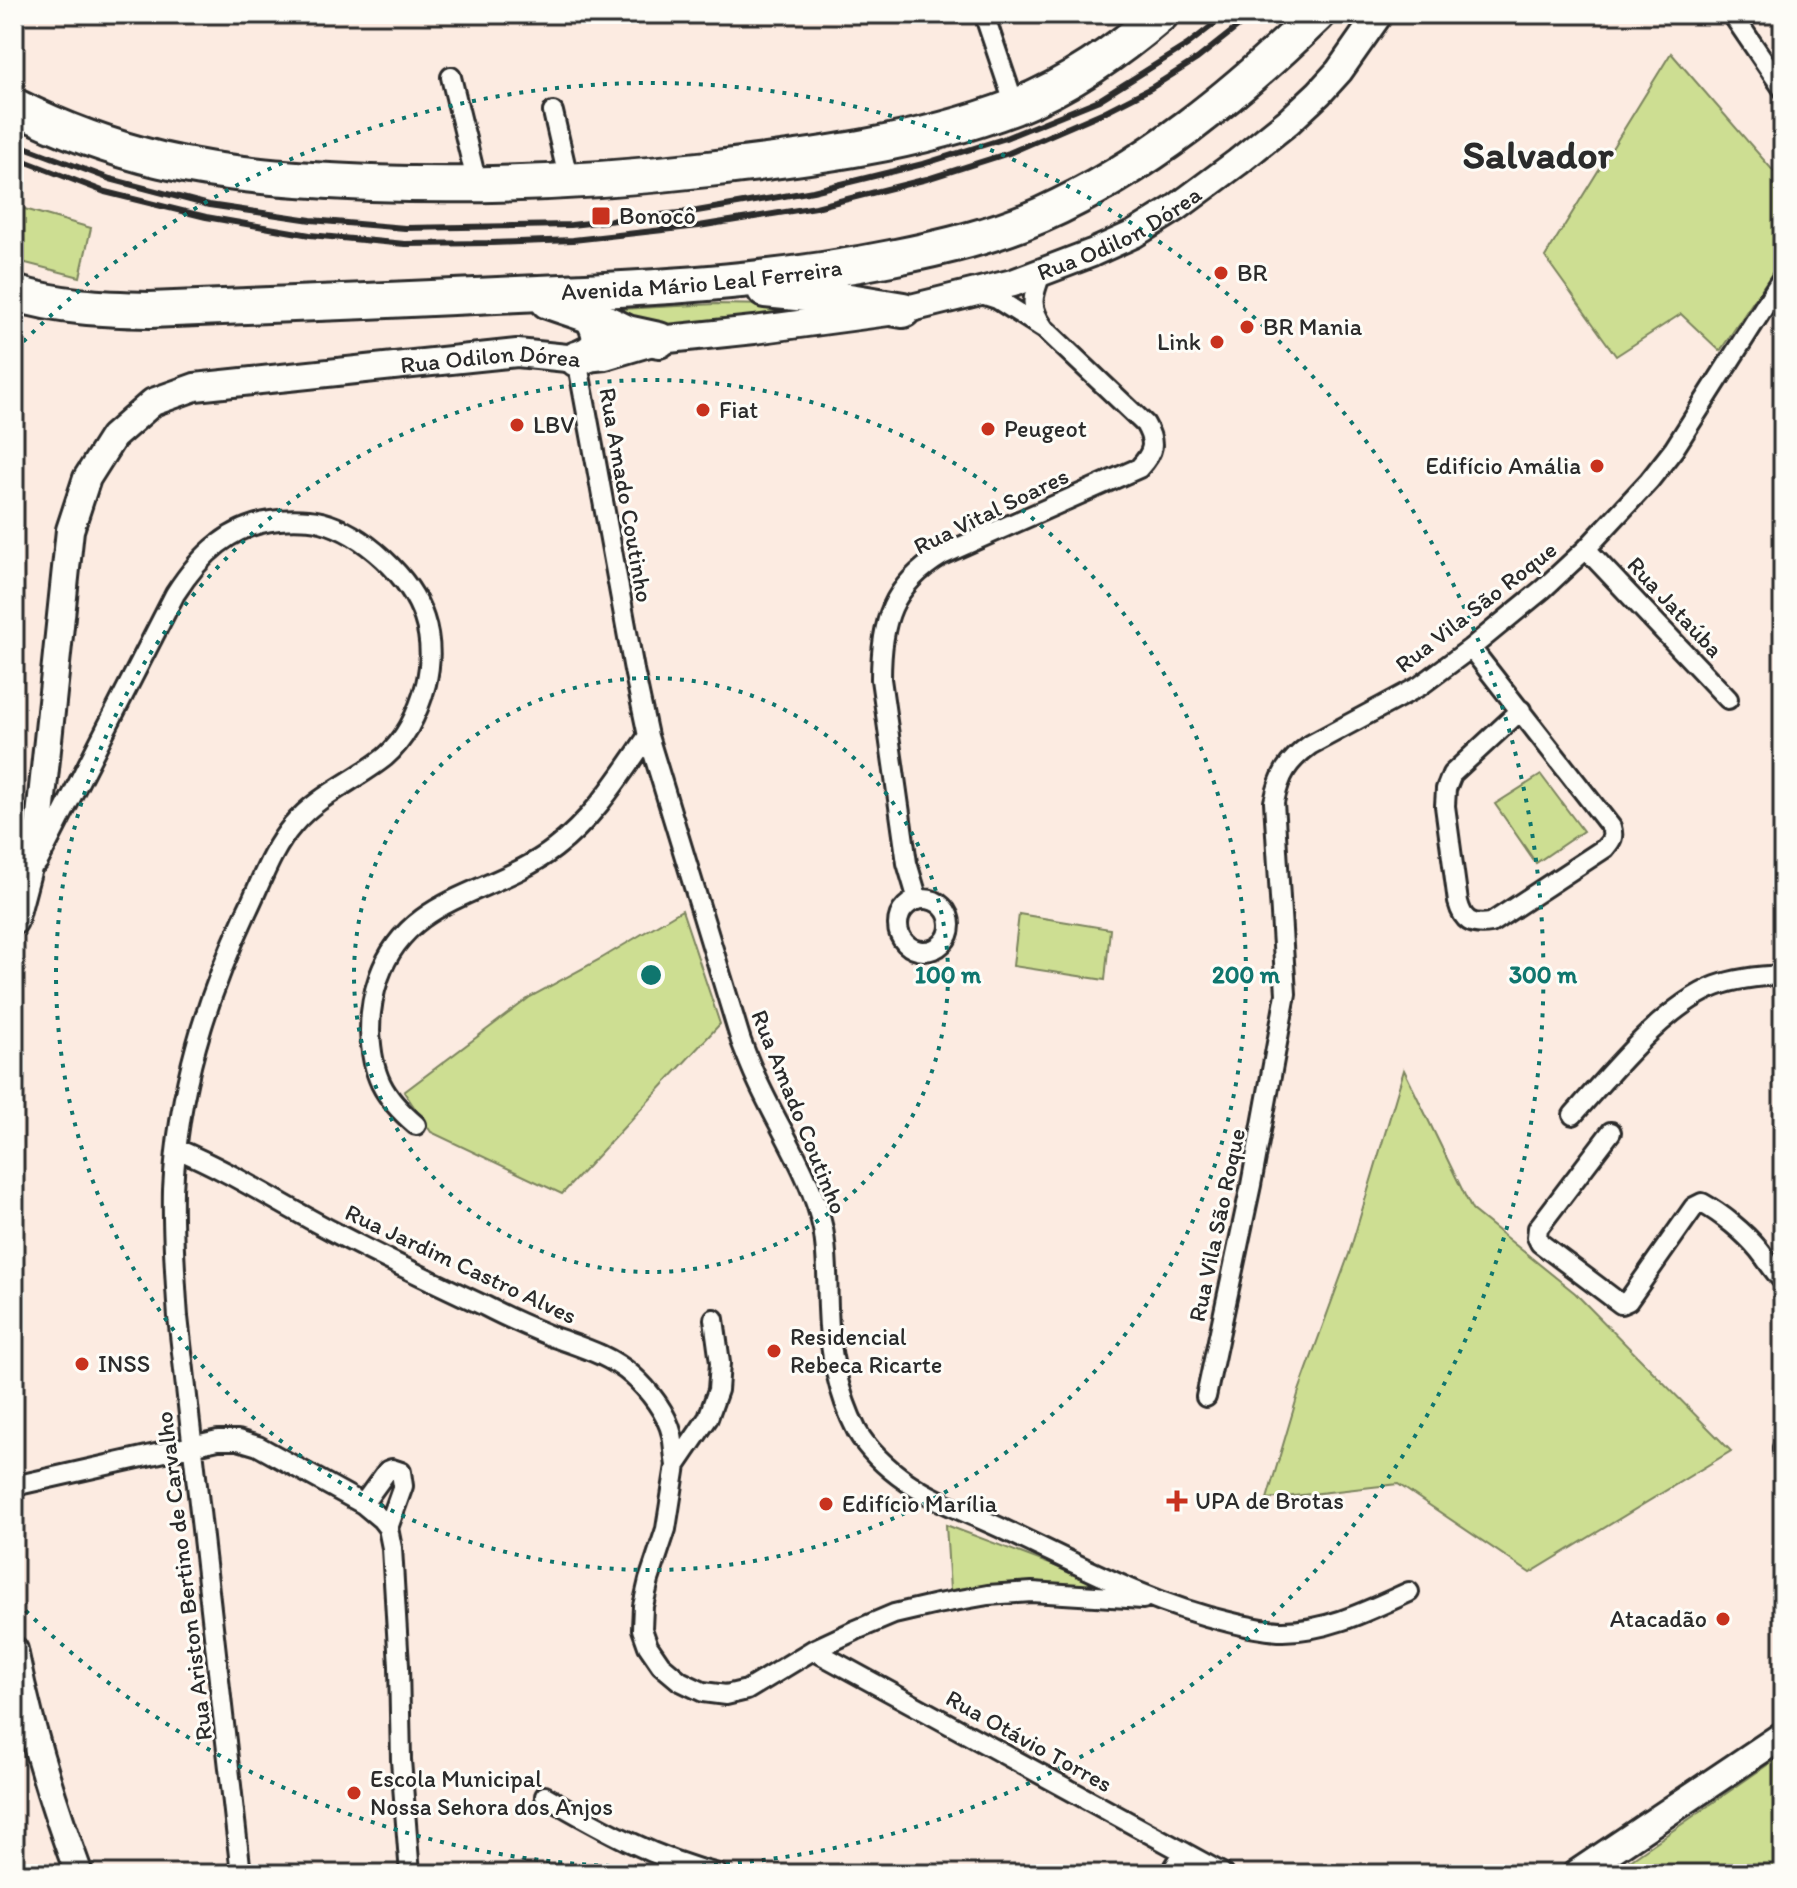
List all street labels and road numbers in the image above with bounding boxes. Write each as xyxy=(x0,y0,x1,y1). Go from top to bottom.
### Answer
street label: Rua Odilon Dórea xyxy=(1033,179,1207,287)
street label: Avenida Mário Leal Ferreira xyxy=(560,252,844,306)
street label: Rua Odilon Dórea xyxy=(399,338,583,379)
street label: Rua Amado Coutinho xyxy=(593,385,660,605)
street label: Rua Vital Soares xyxy=(909,461,1073,561)
street label: Rua Vila São Roque xyxy=(1389,534,1562,679)
street label: Rua Jataúba xyxy=(1621,550,1730,663)
street label: Rua Amado Coutinho xyxy=(745,1005,854,1218)
street label: Rua Vila São Roque xyxy=(1182,1125,1251,1324)
street label: Rua Jardim Castro Alves xyxy=(341,1197,582,1330)
street label: Rua Ariston Bertino de Carvalho xyxy=(149,1410,218,1742)
street label: Rua Otávio Torres xyxy=(941,1683,1118,1798)

